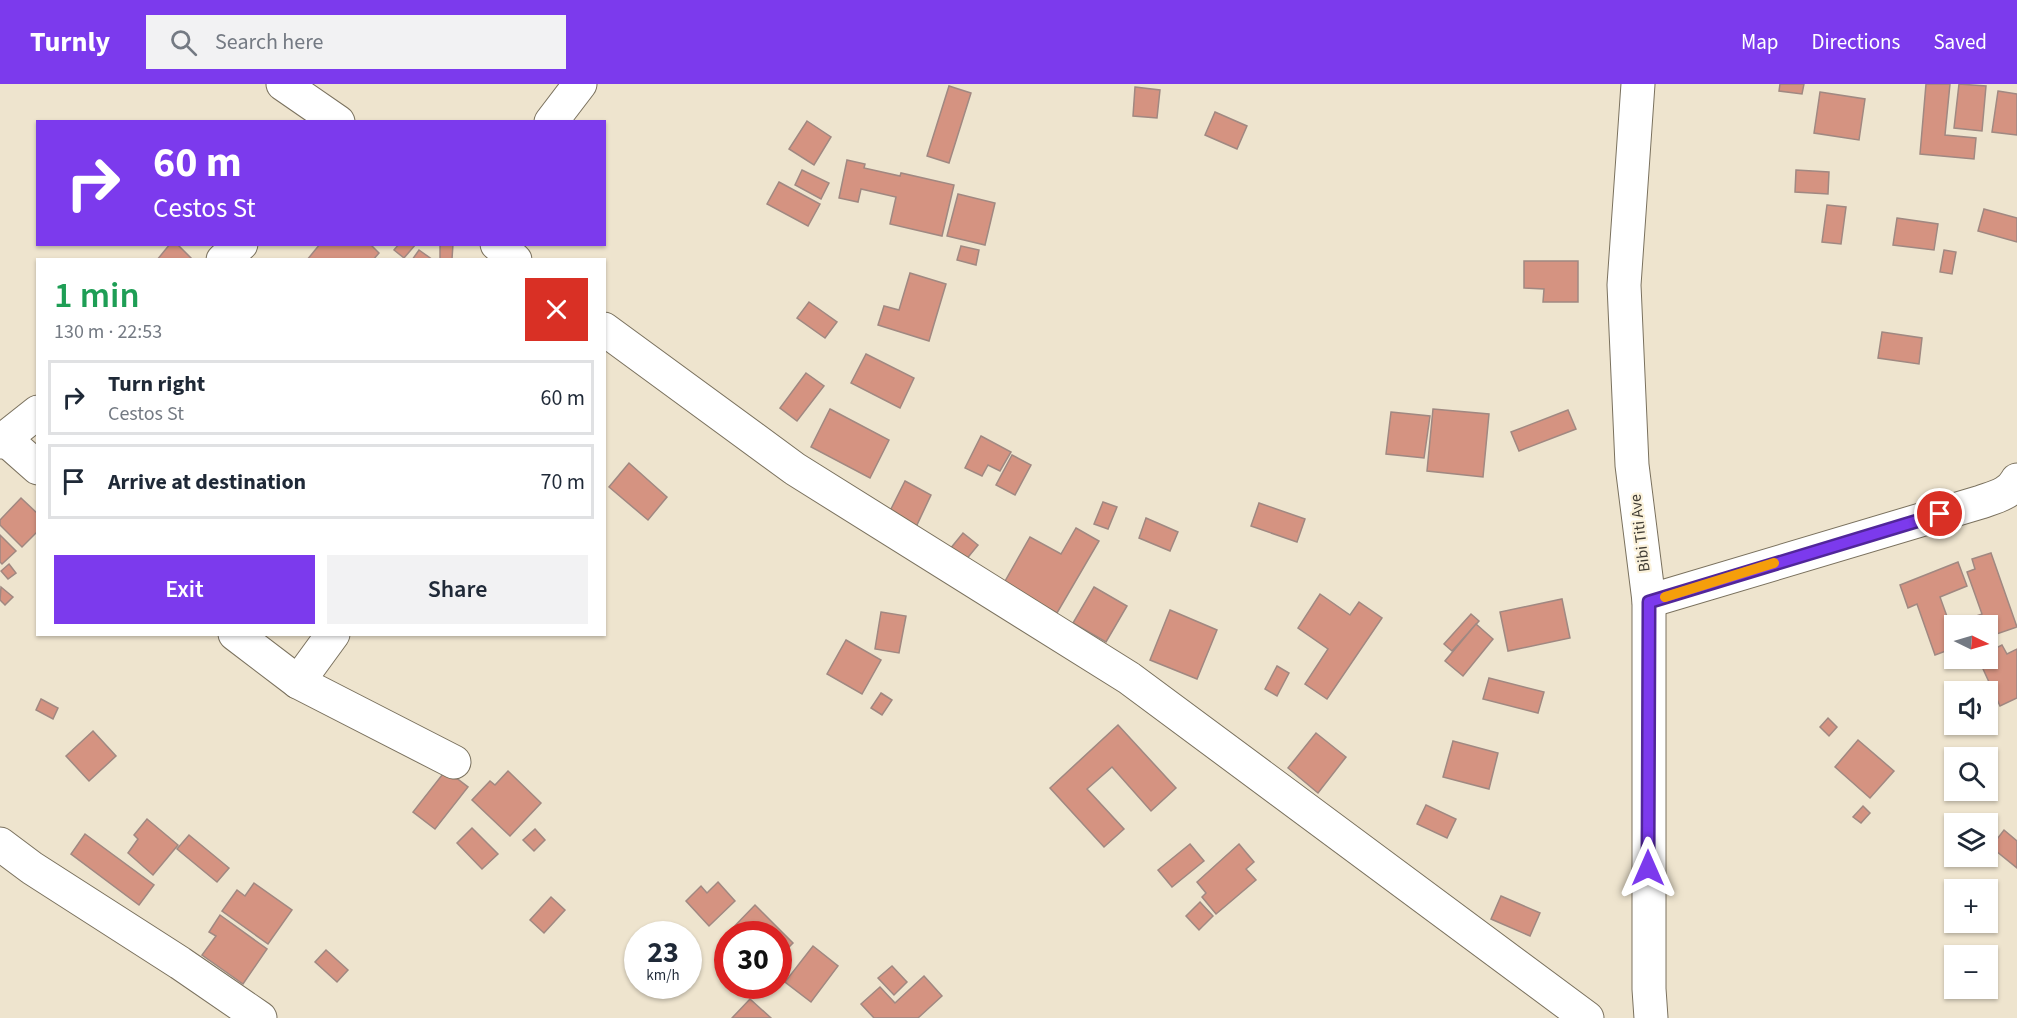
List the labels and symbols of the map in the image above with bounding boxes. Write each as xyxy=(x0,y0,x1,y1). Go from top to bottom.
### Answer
pin xyxy=(1914,488,1965,539)
street label: Bibi Titi Ave xyxy=(1624,493,1656,573)
north arrow xyxy=(1944,615,1998,669)
position arrow xyxy=(1616,836,1680,900)
speed limit sign: 30 xyxy=(714,921,792,999)

